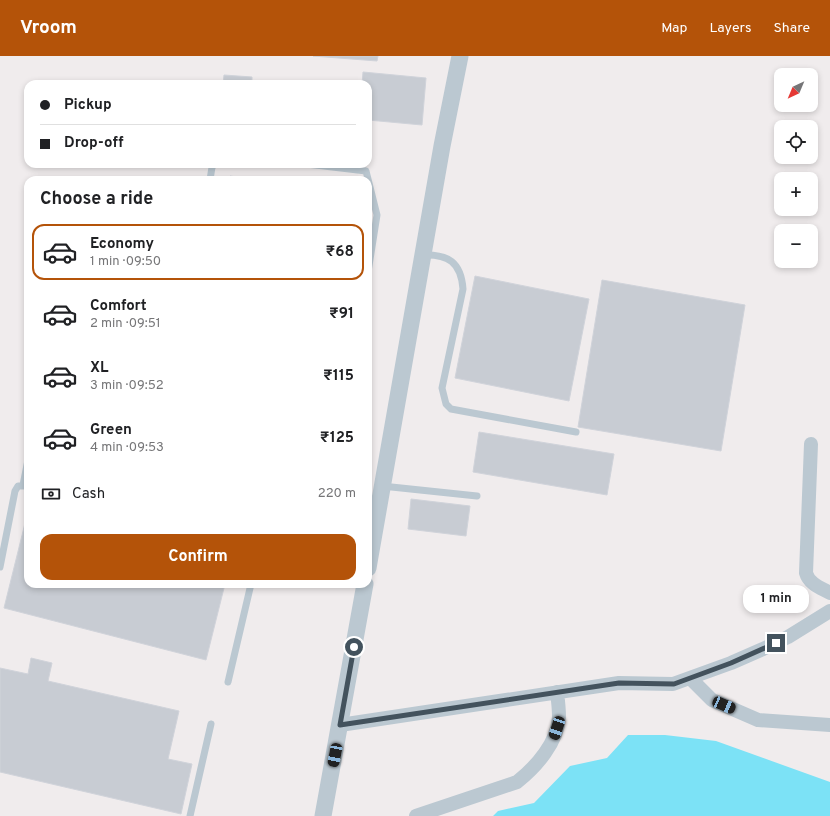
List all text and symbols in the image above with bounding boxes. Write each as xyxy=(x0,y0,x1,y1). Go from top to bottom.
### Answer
text: Vroom xyxy=(20,16,77,40)
text: Map xyxy=(661,20,687,37)
text: Layers xyxy=(709,20,751,37)
text: Share xyxy=(773,20,810,37)
north arrow xyxy=(774,68,818,112)
map controls xyxy=(774,68,818,268)
text: Pickup xyxy=(64,96,112,115)
button: locate xyxy=(774,120,818,164)
text: Drop-off xyxy=(64,134,124,153)
button: + xyxy=(774,172,818,216)
text: Choose a ride xyxy=(40,188,153,211)
button: − xyxy=(774,224,818,268)
icon: car xyxy=(42,234,78,270)
text: Economy xyxy=(90,235,154,254)
text: ₹68 xyxy=(325,243,354,262)
text: 1 min · 09:50 xyxy=(90,254,161,270)
icon: car xyxy=(42,296,78,332)
text: Comfort xyxy=(90,297,147,316)
text: ₹91 xyxy=(329,305,354,324)
text: 2 min · 09:51 xyxy=(90,316,161,332)
icon: car xyxy=(42,358,78,394)
text: XL xyxy=(90,359,108,378)
text: ₹115 xyxy=(323,367,354,386)
text: 3 min · 09:52 xyxy=(90,378,164,394)
icon: car xyxy=(42,420,78,456)
text: Green xyxy=(90,421,132,440)
text: ₹125 xyxy=(320,429,354,448)
text: 4 min · 09:53 xyxy=(90,440,164,456)
icon: cash xyxy=(40,483,62,505)
text: Cash xyxy=(72,485,105,504)
text: 220 m xyxy=(318,486,356,502)
button: Confirm xyxy=(40,534,356,580)
callout: 1 min xyxy=(743,585,809,613)
text: 1 min xyxy=(760,591,792,607)
route end xyxy=(767,634,785,652)
route start xyxy=(345,638,363,656)
car xyxy=(711,695,737,715)
car xyxy=(548,715,566,741)
car xyxy=(327,742,343,768)

